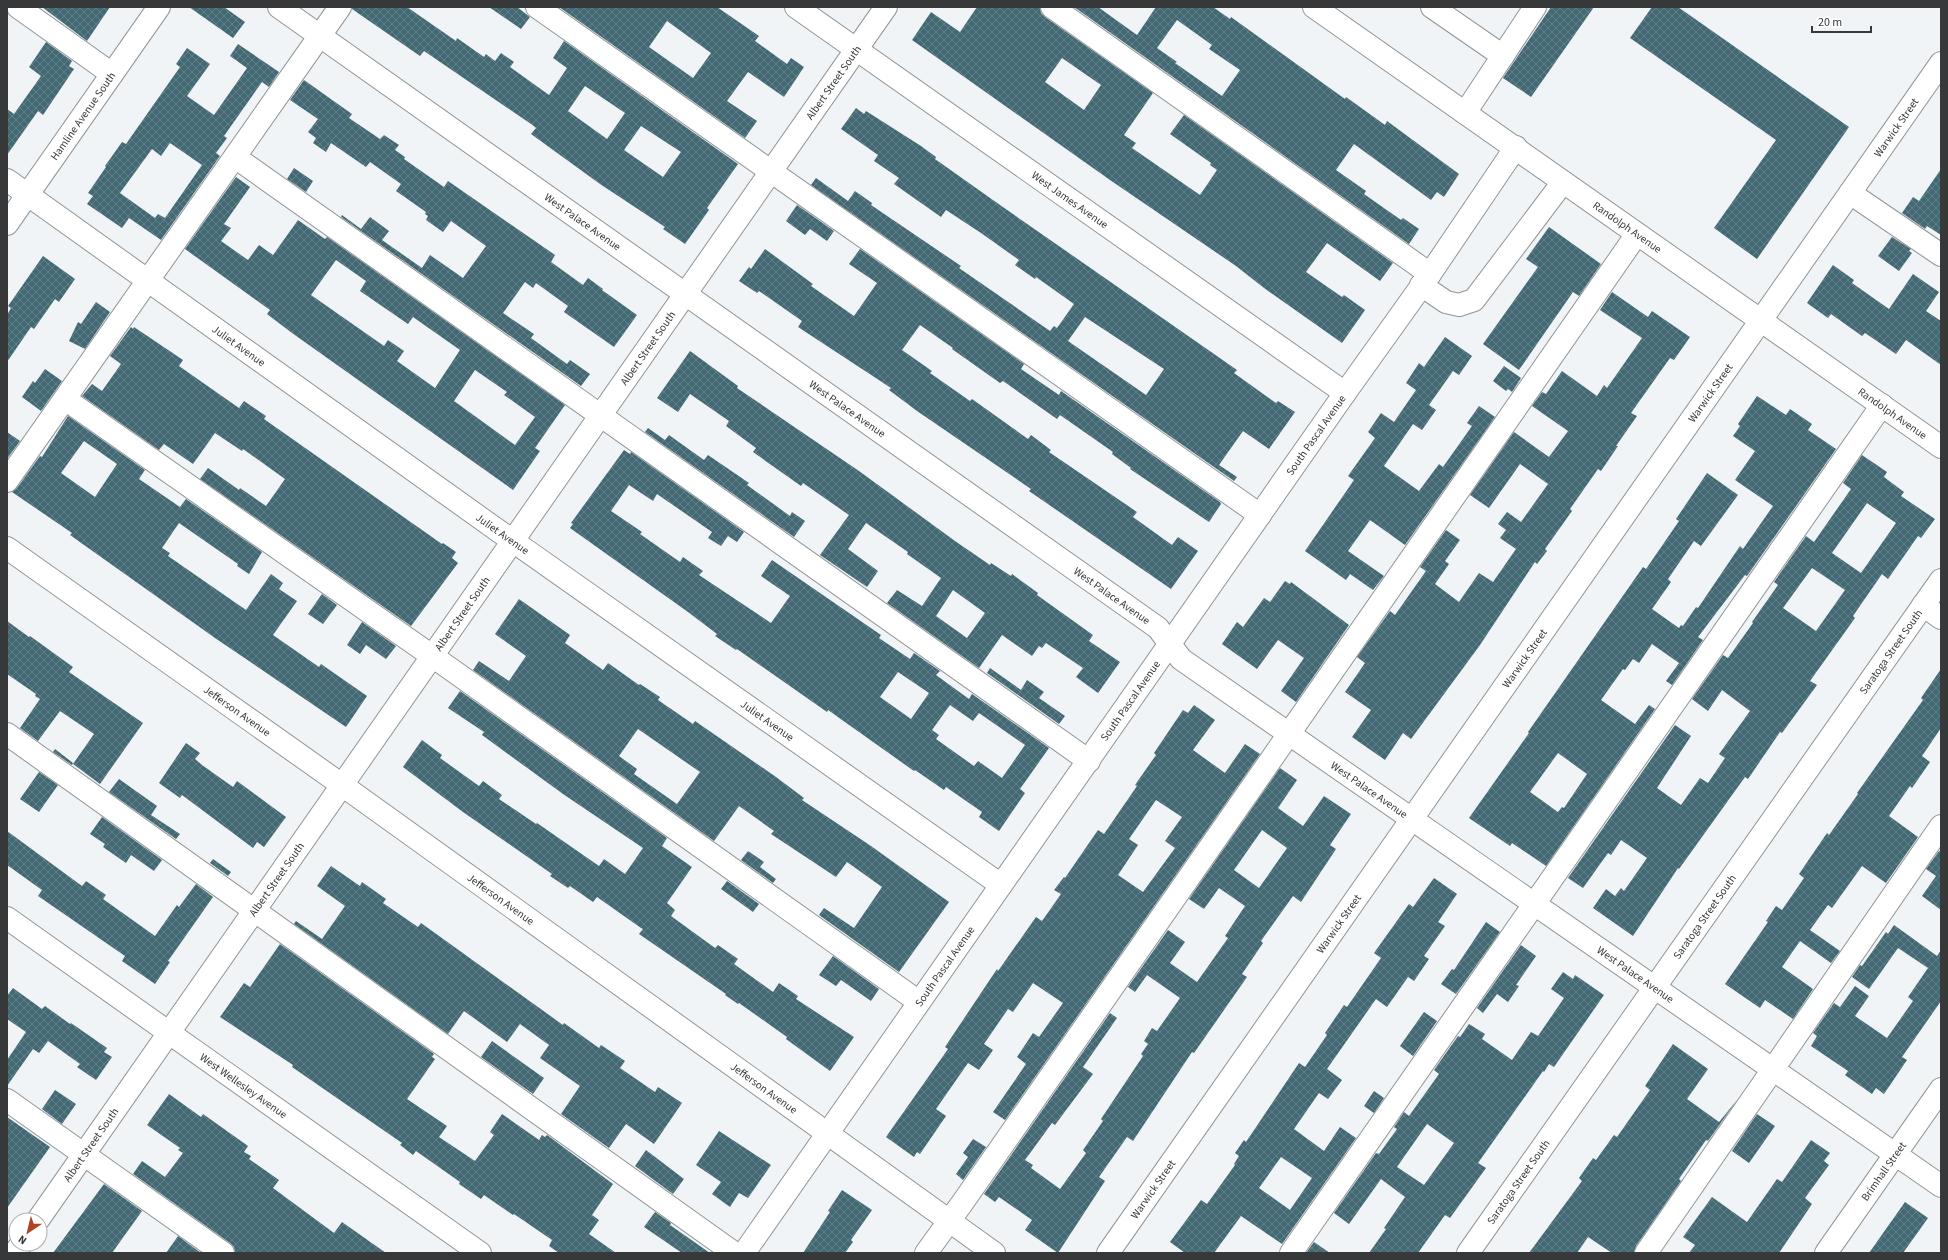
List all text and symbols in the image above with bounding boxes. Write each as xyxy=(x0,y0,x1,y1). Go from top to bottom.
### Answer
scale bar xyxy=(1812,8,1871,34)
text: 20 m xyxy=(1818,14,1842,31)
street label: Albert Street South xyxy=(802,43,865,123)
street label: Hamline Avenue South xyxy=(47,69,119,163)
street label: Warwick Street xyxy=(1870,95,1922,160)
street label: West James Avenue xyxy=(1028,168,1112,233)
street label: West Palace Avenue xyxy=(541,190,624,255)
street label: Randolph Avenue xyxy=(1590,198,1665,257)
street label: Albert Street South xyxy=(617,308,679,388)
street label: Juliet Avenue xyxy=(209,322,269,370)
street label: Warwick Street xyxy=(1685,360,1737,426)
street label: West Palace Avenue xyxy=(806,377,889,442)
street label: Randolph Avenue xyxy=(1855,384,1930,443)
street label: South Pascal Avenue xyxy=(1283,392,1350,479)
street label: Juliet Avenue xyxy=(473,510,533,559)
street label: West Palace Avenue xyxy=(1070,564,1154,629)
street label: Albert Street South xyxy=(431,574,494,654)
street label: Saratoga Street South xyxy=(1856,607,1926,697)
street label: Warwick Street xyxy=(1499,626,1551,691)
street label: South Pascal Avenue xyxy=(1097,657,1164,744)
street label: Jefferson Avenue xyxy=(200,682,274,741)
street label: Juliet Avenue xyxy=(738,697,797,745)
street label: West Palace Avenue xyxy=(1328,758,1411,822)
street label: Albert Street South xyxy=(246,839,308,919)
street label: Jefferson Avenue xyxy=(464,870,538,929)
street label: Saratoga Street South xyxy=(1670,872,1740,962)
street label: Warwick Street xyxy=(1313,891,1365,957)
street label: South Pascal Avenue xyxy=(912,923,979,1010)
street label: West Palace Avenue xyxy=(1594,943,1677,1007)
street label: West Wellesley Avenue xyxy=(197,1050,291,1122)
street label: Jefferson Avenue xyxy=(727,1059,801,1118)
street label: Albert Street South xyxy=(60,1105,122,1185)
street label: Saratoga Street South xyxy=(1483,1137,1553,1227)
street label: Brimhall Street xyxy=(1858,1139,1910,1204)
street label: Warwick Street xyxy=(1127,1157,1179,1222)
north arrow xyxy=(8,1212,48,1252)
text: N xyxy=(15,1232,30,1248)

